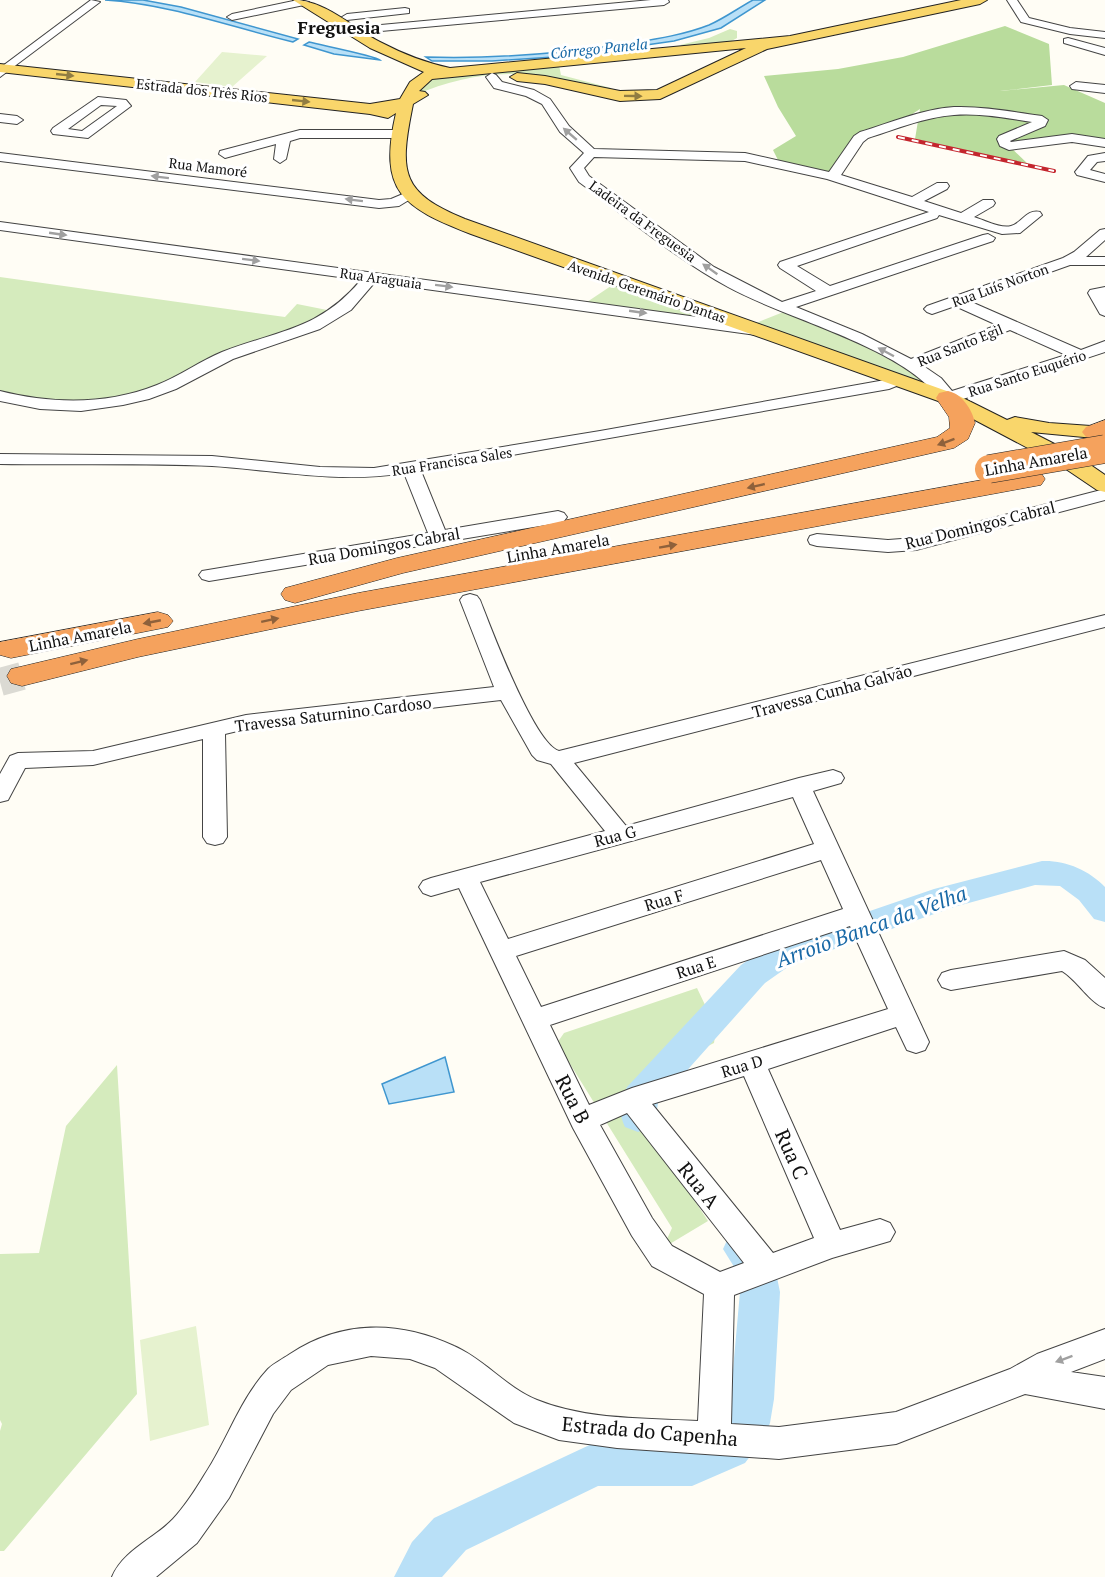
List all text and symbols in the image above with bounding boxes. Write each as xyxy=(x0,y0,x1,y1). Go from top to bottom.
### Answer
district label: Freguesia xyxy=(298,15,380,39)
water label: Córrego Panela xyxy=(549,33,649,63)
one-way arrow xyxy=(56,70,75,80)
street label: Estrada dos Três Rios xyxy=(135,74,269,106)
one-way arrow xyxy=(623,92,642,101)
one-way arrow xyxy=(291,96,310,106)
one-way arrow xyxy=(563,127,578,141)
street label: Rua Mamoré xyxy=(168,153,248,181)
one-way arrow xyxy=(151,172,170,181)
street label: Ladeira da Freguesia xyxy=(586,176,700,266)
one-way arrow xyxy=(344,196,363,205)
one-way arrow xyxy=(49,230,68,239)
street label: Avenida Geremário Dantas xyxy=(566,255,728,327)
one-way arrow xyxy=(242,256,261,265)
street label: Rua Luís Norton xyxy=(949,258,1052,311)
street label: Rua Araguaia xyxy=(339,263,423,293)
one-way arrow xyxy=(702,263,718,275)
one-way arrow xyxy=(435,282,454,291)
one-way arrow xyxy=(628,308,647,317)
street label: Rua Santo Egil xyxy=(914,319,1006,371)
street label: Rua Santo Euquério xyxy=(966,345,1089,401)
one-way arrow xyxy=(877,347,894,357)
one-way arrow xyxy=(937,438,955,447)
street label: Linha Amarela xyxy=(983,441,1089,481)
street label: Rua Francisca Sales xyxy=(391,442,513,480)
one-way arrow xyxy=(747,481,765,491)
street label: Rua Domingos Cabral xyxy=(903,496,1057,554)
street label: Rua Domingos Cabral xyxy=(306,522,462,570)
street label: Linha Amarela xyxy=(505,528,611,568)
one-way arrow xyxy=(659,541,678,550)
street label: Linha Amarela xyxy=(27,615,133,657)
one-way arrow xyxy=(260,615,279,624)
one-way arrow xyxy=(142,618,161,627)
one-way arrow xyxy=(70,656,89,666)
street label: Travessa Cunha Galvão xyxy=(750,659,915,723)
street label: Travessa Saturnino Cardoso xyxy=(233,691,433,737)
street label: Rua G xyxy=(592,820,638,852)
water label: Arroio Banca da Velha xyxy=(770,878,970,974)
street label: Rua F xyxy=(642,884,686,916)
street label: Rua E xyxy=(673,950,719,984)
street label: Rua D xyxy=(718,1049,766,1083)
street label: Rua B xyxy=(549,1070,597,1128)
street label: Rua C xyxy=(769,1125,815,1183)
street label: Rua A xyxy=(672,1156,726,1214)
one-way arrow xyxy=(1055,1354,1073,1364)
street label: Estrada do Capenha xyxy=(561,1410,739,1452)

